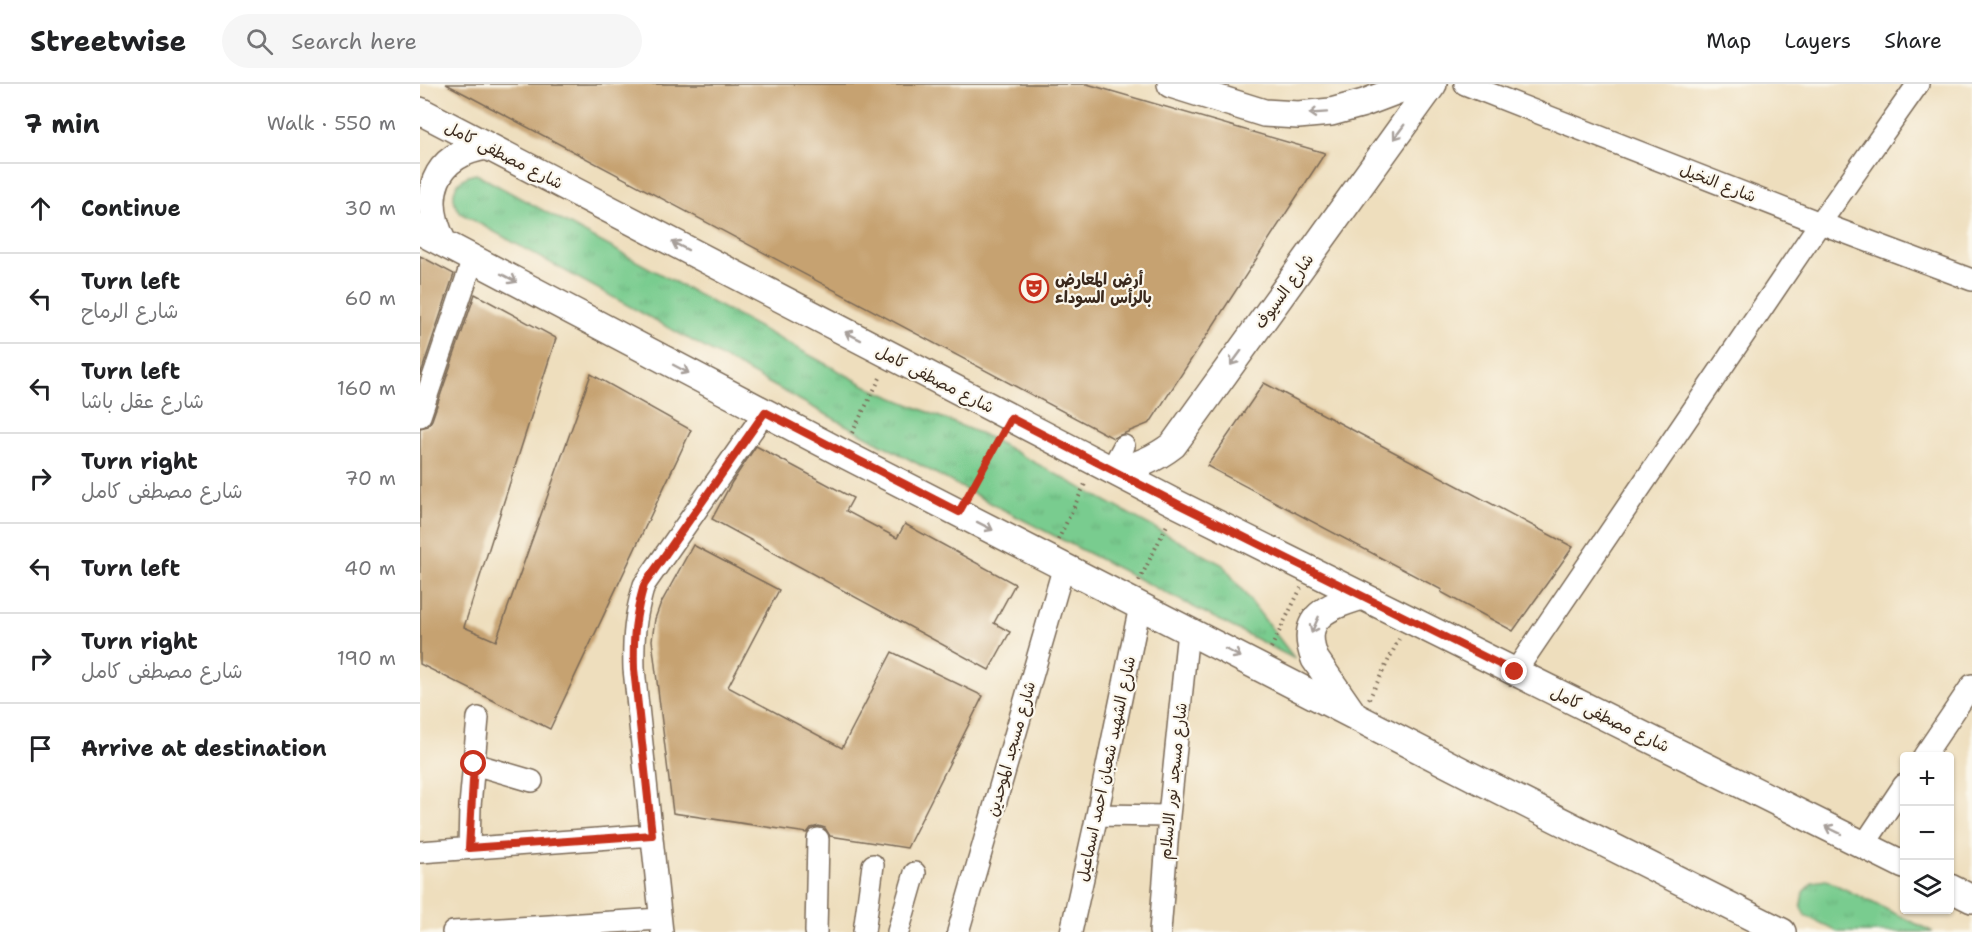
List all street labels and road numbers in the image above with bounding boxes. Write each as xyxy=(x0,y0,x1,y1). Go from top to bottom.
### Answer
street label: شارع مصطفى كامل xyxy=(441,116,566,195)
street label: شارع النخيل xyxy=(1677,159,1759,208)
street label: شارع السيوف xyxy=(1250,249,1319,333)
street label: شارع مصطفى كامل xyxy=(872,340,997,419)
street label: شارع الشهيد شعبان احمد اسماعيل xyxy=(1072,654,1141,884)
street label: شارع مسجد الموحدين xyxy=(982,679,1041,819)
street label: شارع مصطفى كامل xyxy=(1547,681,1673,758)
street label: شارع مسجد نور الاسلام xyxy=(1154,701,1194,861)

